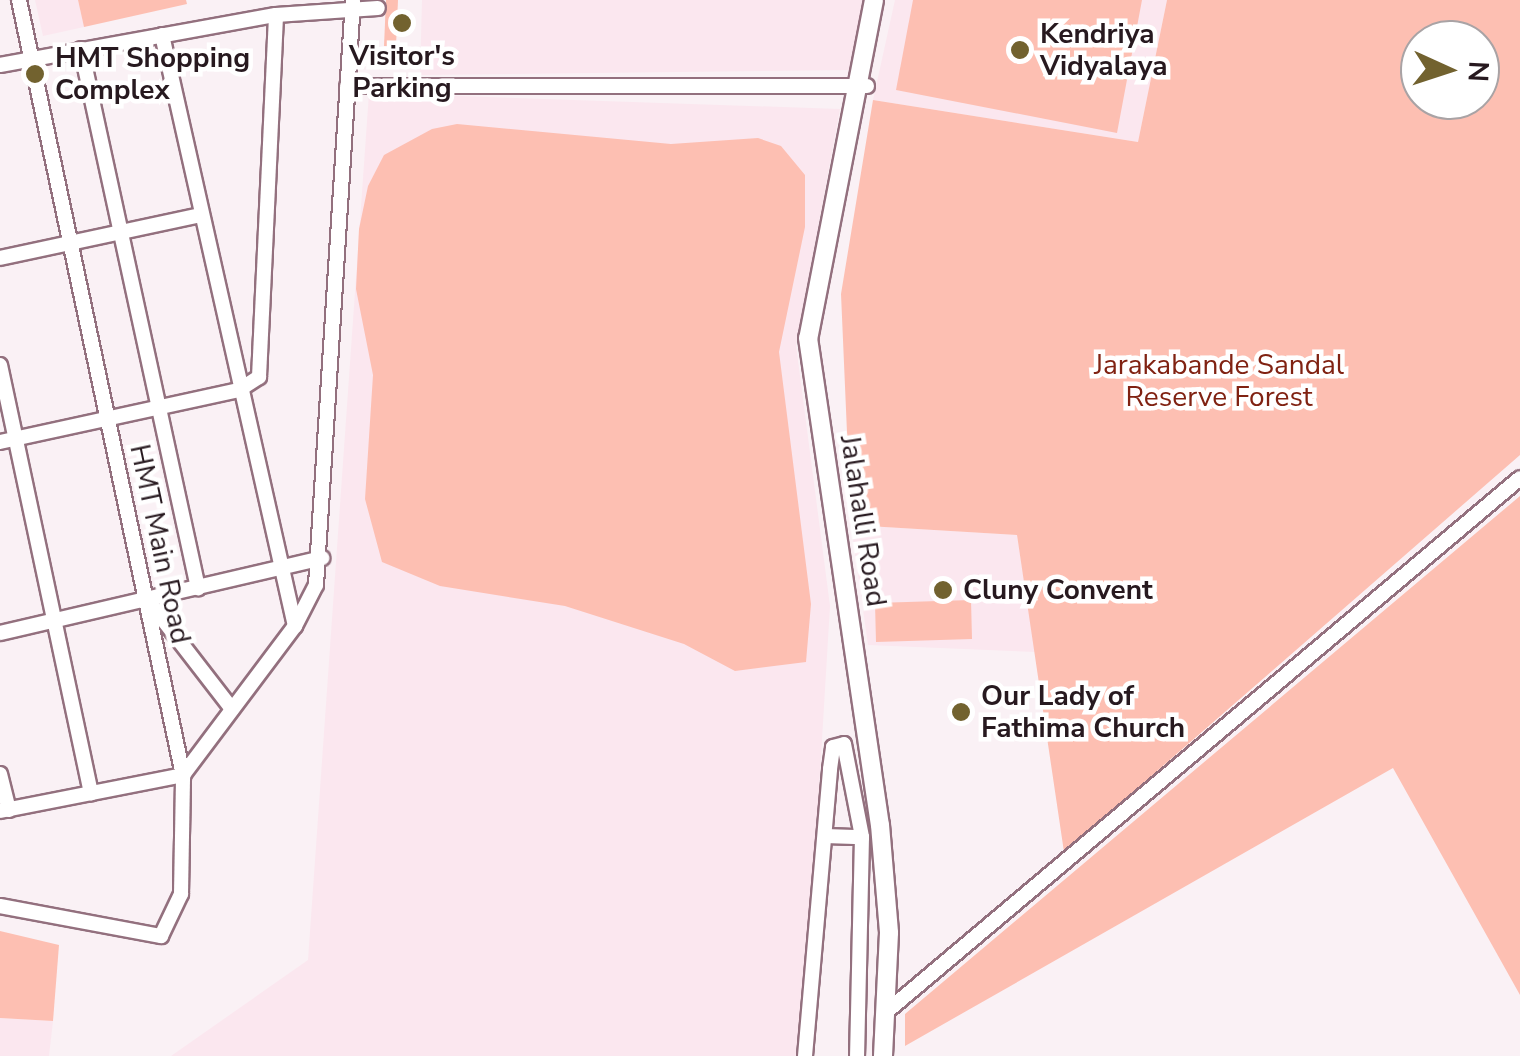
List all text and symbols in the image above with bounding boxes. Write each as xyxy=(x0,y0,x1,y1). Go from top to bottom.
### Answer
marker: Visitor's Parking xyxy=(391,12,413,34)
place label: Kendriya Vidyalaya xyxy=(1040,17,1168,83)
north arrow xyxy=(1400,20,1500,120)
place label: Visitor's Parking xyxy=(349,39,455,105)
marker: Kendriya Vidyalaya xyxy=(1009,39,1031,61)
place label: HMT Shopping Complex xyxy=(55,41,250,107)
text: N xyxy=(1458,60,1497,83)
marker: HMT Shopping Complex xyxy=(24,63,46,85)
park label: Jarakabande Sandal Reserve Forest xyxy=(1094,348,1344,414)
street label: Jalahalli Road xyxy=(833,433,893,609)
street label: HMT Main Road xyxy=(122,441,198,647)
place label: Cluny Convent xyxy=(963,573,1153,607)
marker: Cluny Convent xyxy=(932,579,954,601)
place label: Our Lady of Fathima Church xyxy=(981,679,1185,745)
marker: Our Lady of Fathima Church xyxy=(950,701,972,723)

